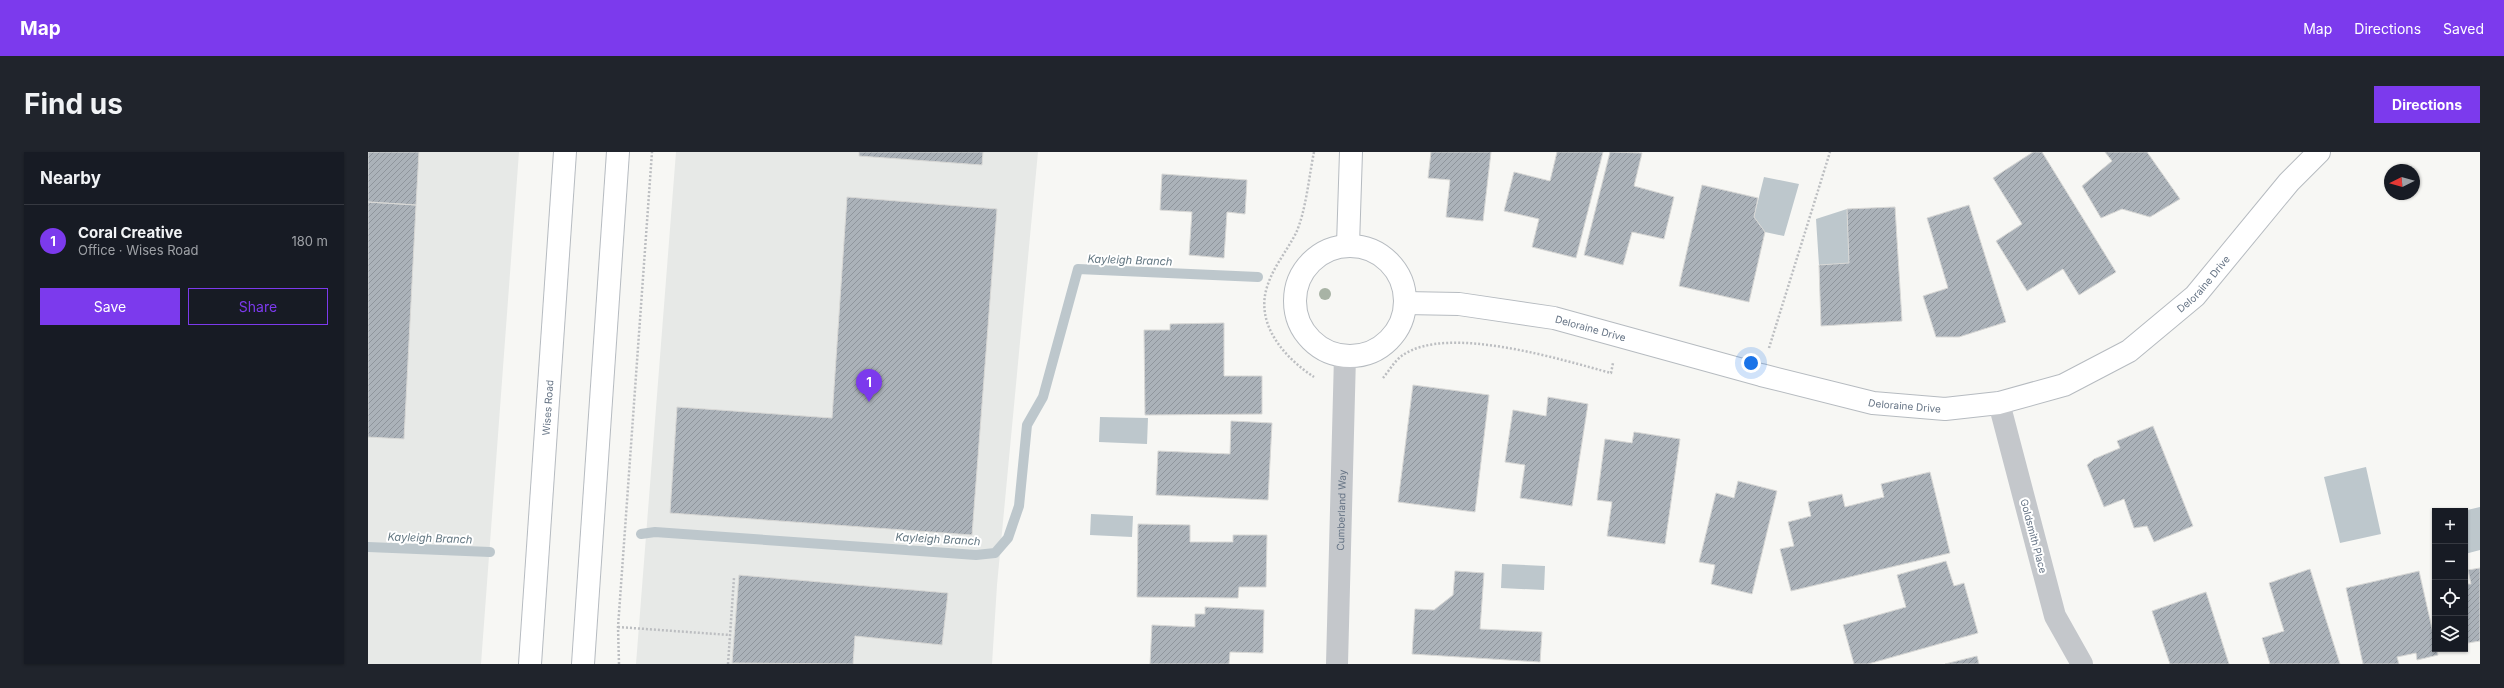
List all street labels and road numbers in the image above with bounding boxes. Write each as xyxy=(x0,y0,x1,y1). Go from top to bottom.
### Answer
street label: Deloraine Drive xyxy=(2174,253,2232,315)
street label: Deloraine Drive xyxy=(1554,313,1627,344)
street label: Wises Road xyxy=(540,379,555,436)
street label: Deloraine Drive xyxy=(1867,396,1942,415)
street label: Cumberland Way xyxy=(1334,469,1348,551)
street label: Goldsmith Place xyxy=(2018,498,2050,575)

